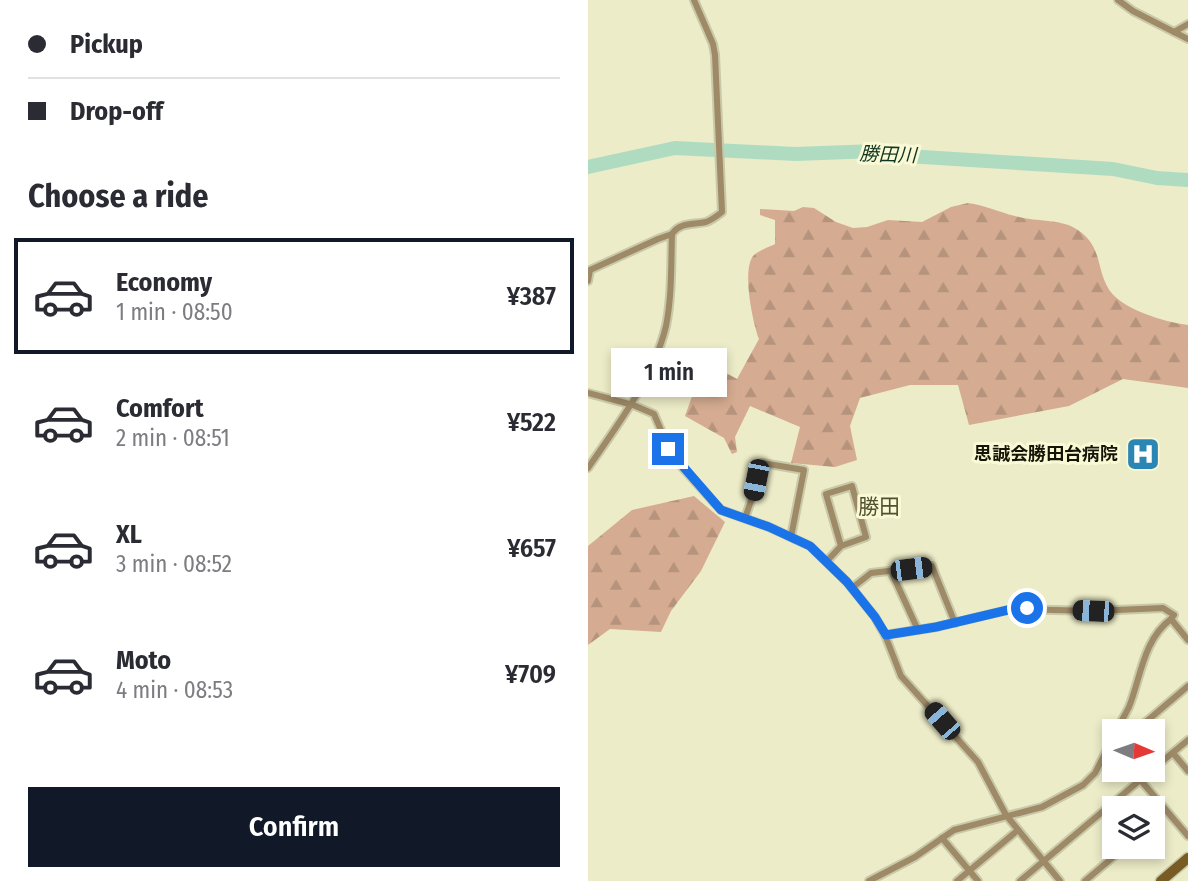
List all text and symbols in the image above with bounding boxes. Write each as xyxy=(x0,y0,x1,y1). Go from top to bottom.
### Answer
text: Pickup xyxy=(70,29,143,60)
text: Drop-off xyxy=(70,96,163,127)
water label: 勝田川 xyxy=(859,142,919,167)
text: Choose a ride xyxy=(28,177,209,215)
icon: car xyxy=(32,265,95,328)
text: Economy xyxy=(116,267,212,298)
text: ¥387 xyxy=(507,281,556,312)
text: 1 min · 08:50 xyxy=(116,298,233,326)
callout: 1 min xyxy=(610,348,726,396)
text: 1 min xyxy=(644,358,694,386)
icon: car xyxy=(32,391,95,454)
text: Comfort xyxy=(116,393,204,424)
text: ¥522 xyxy=(507,407,556,438)
text: 2 min · 08:51 xyxy=(116,424,230,452)
route end xyxy=(652,433,684,465)
hospital icon: 思誠会勝田台病院 xyxy=(1124,435,1162,473)
place label: 思誠会勝田台病院 xyxy=(974,443,1118,465)
car xyxy=(742,457,771,503)
district label: 勝田 xyxy=(858,494,900,520)
icon: car xyxy=(32,517,95,580)
text: XL xyxy=(116,519,142,550)
text: ¥657 xyxy=(507,533,556,564)
text: 3 min · 08:52 xyxy=(116,550,232,578)
car xyxy=(889,556,934,582)
route start xyxy=(1011,592,1043,624)
car xyxy=(1072,600,1115,622)
icon: car xyxy=(32,643,95,706)
text: Moto xyxy=(116,645,171,676)
text: ¥709 xyxy=(505,659,556,690)
text: 4 min · 08:53 xyxy=(116,676,233,704)
car xyxy=(921,698,964,744)
north arrow xyxy=(1102,719,1166,782)
map controls xyxy=(1102,719,1165,859)
button: Confirm xyxy=(28,787,560,867)
button: layers xyxy=(1102,796,1165,859)

